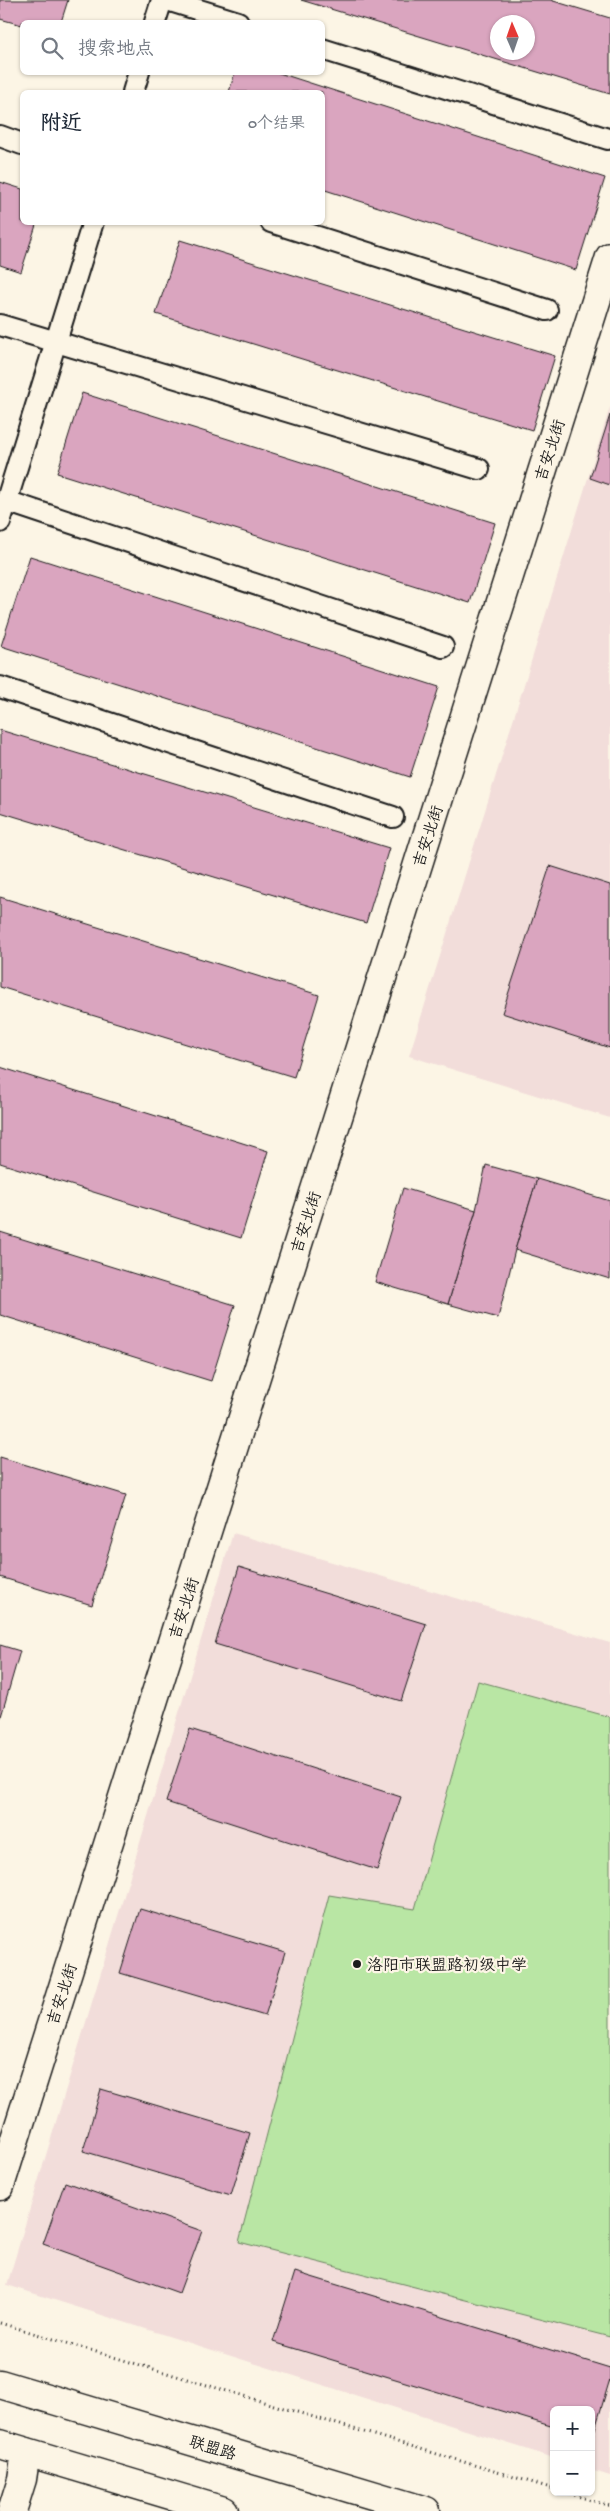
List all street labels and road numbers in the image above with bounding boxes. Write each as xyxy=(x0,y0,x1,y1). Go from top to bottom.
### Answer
street label: 吉安北街 xyxy=(532,417,571,484)
street label: 吉安北街 xyxy=(410,803,449,870)
street label: 吉安北街 xyxy=(288,1189,327,1256)
street label: 吉安北街 xyxy=(166,1575,205,1642)
street label: 吉安北街 xyxy=(44,1961,83,2028)
street label: 联盟路 xyxy=(186,2432,238,2466)

